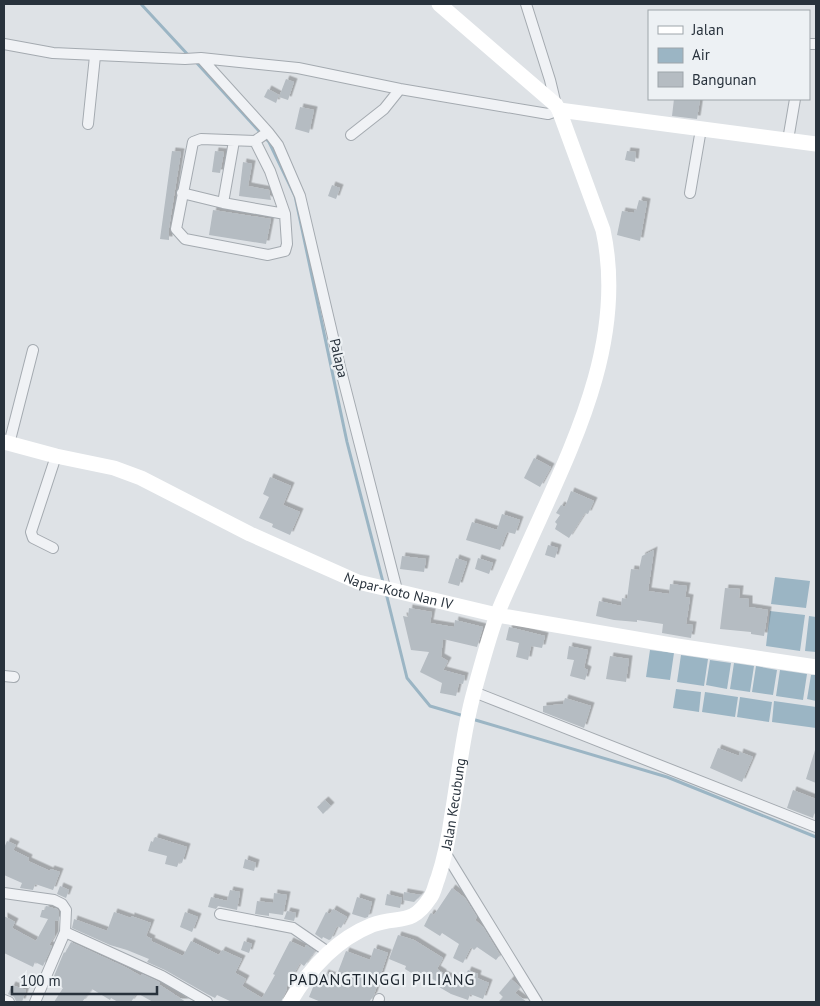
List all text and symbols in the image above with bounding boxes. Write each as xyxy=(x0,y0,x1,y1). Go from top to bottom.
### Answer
legend xyxy=(648,10,810,100)
text: Jalan xyxy=(691,20,724,39)
text: Air xyxy=(692,45,710,64)
text: Bangunan xyxy=(692,70,756,89)
street label: Palapa xyxy=(326,337,352,379)
street label: Napar-Koto Nan IV xyxy=(341,568,455,613)
street label: Jalan Kecubung xyxy=(437,757,469,852)
scale bar xyxy=(12,964,158,996)
district label: PADANGTINGGI PILIANG xyxy=(289,969,475,989)
text: 100 m xyxy=(20,971,61,990)

